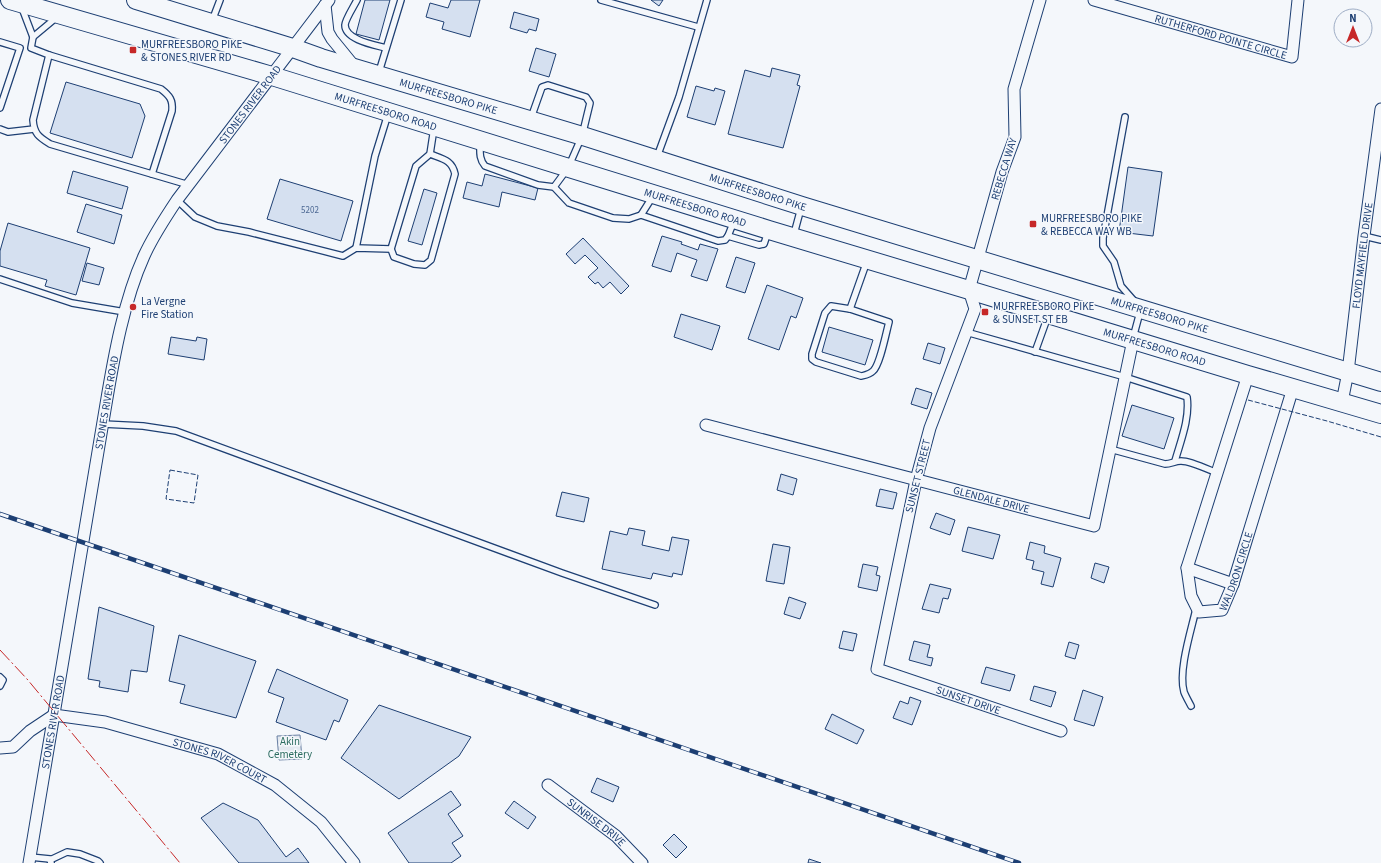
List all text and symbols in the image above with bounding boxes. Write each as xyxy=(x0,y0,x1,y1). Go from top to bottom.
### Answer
north arrow xyxy=(1333,8,1373,48)
street label: RUTHERFORD POINTE CIRCLE xyxy=(1153,10,1289,63)
text: N xyxy=(1349,11,1357,26)
place label: MURFREESBORO PIKE & STONES RIVER RD xyxy=(141,37,243,65)
marker: MURFREESBORO PIKE & STONES RIVER RD xyxy=(128,45,138,55)
street label: STONES RIVER ROAD xyxy=(215,62,285,147)
street label: MURFREESBORO PIKE xyxy=(398,74,499,118)
street label: MURFREESBORO ROAD xyxy=(333,88,439,134)
street label: REBECCA WAY xyxy=(987,135,1021,202)
street label: MURFREESBORO PIKE xyxy=(707,169,809,215)
street label: MURFREESBORO ROAD xyxy=(642,184,749,230)
street label: FLOYD MAYFIELD DRIVE xyxy=(1348,201,1376,309)
house number: 5202 xyxy=(301,204,319,217)
place label: MURFREESBORO PIKE & REBECCA WAY WB xyxy=(1041,211,1143,239)
marker: MURFREESBORO PIKE & REBECCA WAY WB xyxy=(1028,219,1038,229)
street label: MURFREESBORO PIKE xyxy=(1109,293,1211,337)
place label: La Vergne Fire Station xyxy=(141,294,193,322)
place label: MURFREESBORO PIKE & SUNSET ST EB xyxy=(993,299,1095,327)
marker: La Vergne Fire Station xyxy=(128,302,138,312)
marker: MURFREESBORO PIKE & SUNSET ST EB xyxy=(980,307,990,317)
street label: MURFREESBORO ROAD xyxy=(1102,324,1208,369)
street label: STONES RIVER ROAD xyxy=(91,354,122,451)
street label: SUNSET STREET xyxy=(902,438,934,514)
street label: GLENDALE DRIVE xyxy=(952,482,1032,517)
street label: WALDRON CIRCLE xyxy=(1215,530,1256,613)
street label: STONES RIVER ROAD xyxy=(37,674,68,770)
street label: SUNSET DRIVE xyxy=(934,682,1003,718)
street label: STONES RIVER COURT xyxy=(171,734,269,787)
park label: Akin Cemetery xyxy=(268,734,312,762)
street label: SUNRISE DRIVE xyxy=(564,794,629,849)

